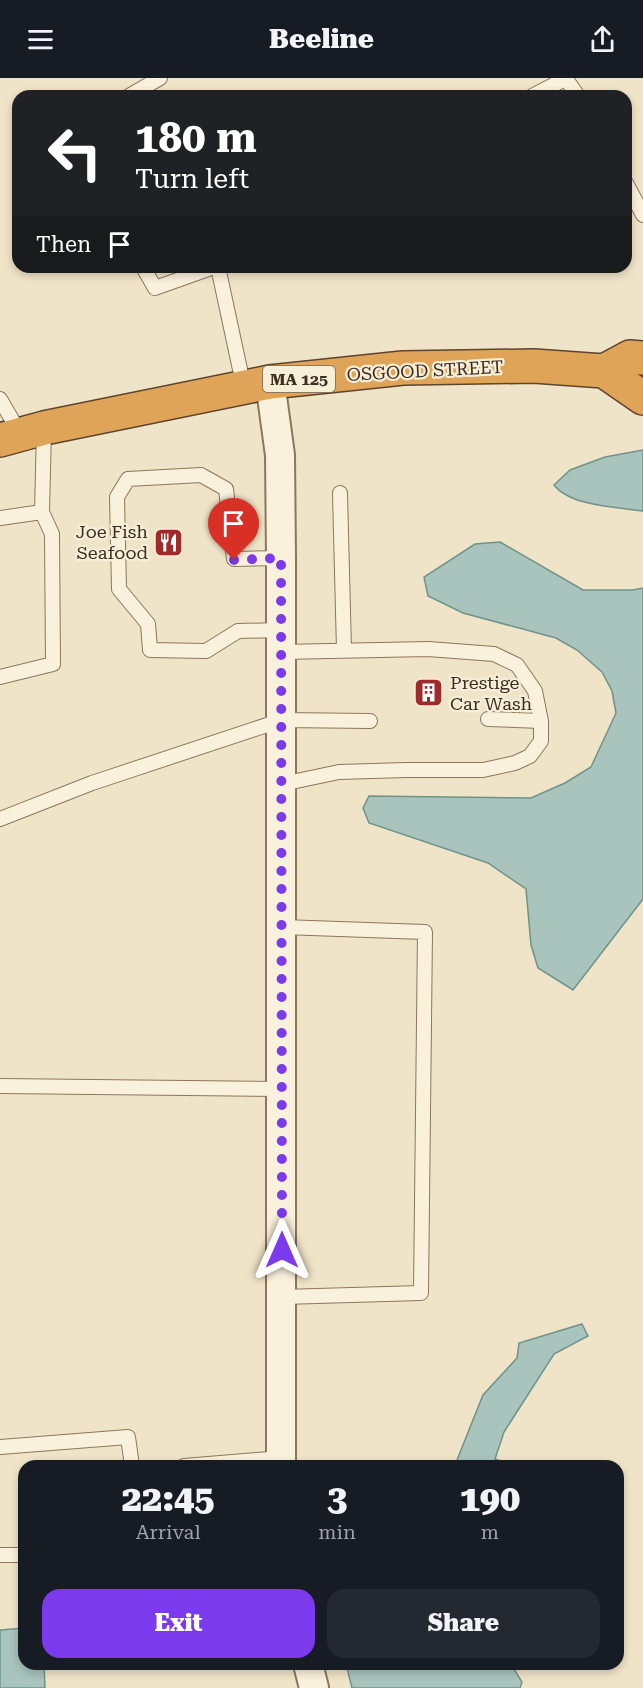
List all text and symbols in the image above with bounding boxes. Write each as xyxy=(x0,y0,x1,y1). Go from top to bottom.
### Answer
icon: menu xyxy=(24,23,57,56)
text: Beeline xyxy=(269,23,374,55)
icon: share xyxy=(586,23,619,56)
text: 180 m xyxy=(135,113,257,162)
icon: left xyxy=(36,114,114,192)
text: Turn left xyxy=(135,163,249,195)
icon: arrive xyxy=(103,228,136,261)
text: Then xyxy=(36,232,91,257)
street label: OSGOOD STREET xyxy=(346,356,504,385)
road number: MA 125 xyxy=(263,366,335,392)
pin xyxy=(208,498,259,560)
icon: arrive xyxy=(217,507,250,540)
place label: Joe Fish Seafood xyxy=(76,521,148,563)
restaurant icon: Joe Fish Seafood xyxy=(153,526,185,558)
place label: Prestige Car Wash xyxy=(450,672,532,714)
building icon: Prestige Car Wash xyxy=(413,677,445,709)
position arrow xyxy=(250,1218,314,1282)
text: 22:45 xyxy=(122,1478,214,1520)
text: 3 xyxy=(327,1478,347,1520)
text: 190 xyxy=(460,1478,520,1520)
text: Arrival xyxy=(136,1520,201,1544)
text: min xyxy=(318,1520,356,1544)
text: m xyxy=(481,1520,499,1544)
button: Exit xyxy=(42,1589,315,1658)
button: Share xyxy=(327,1589,600,1658)

